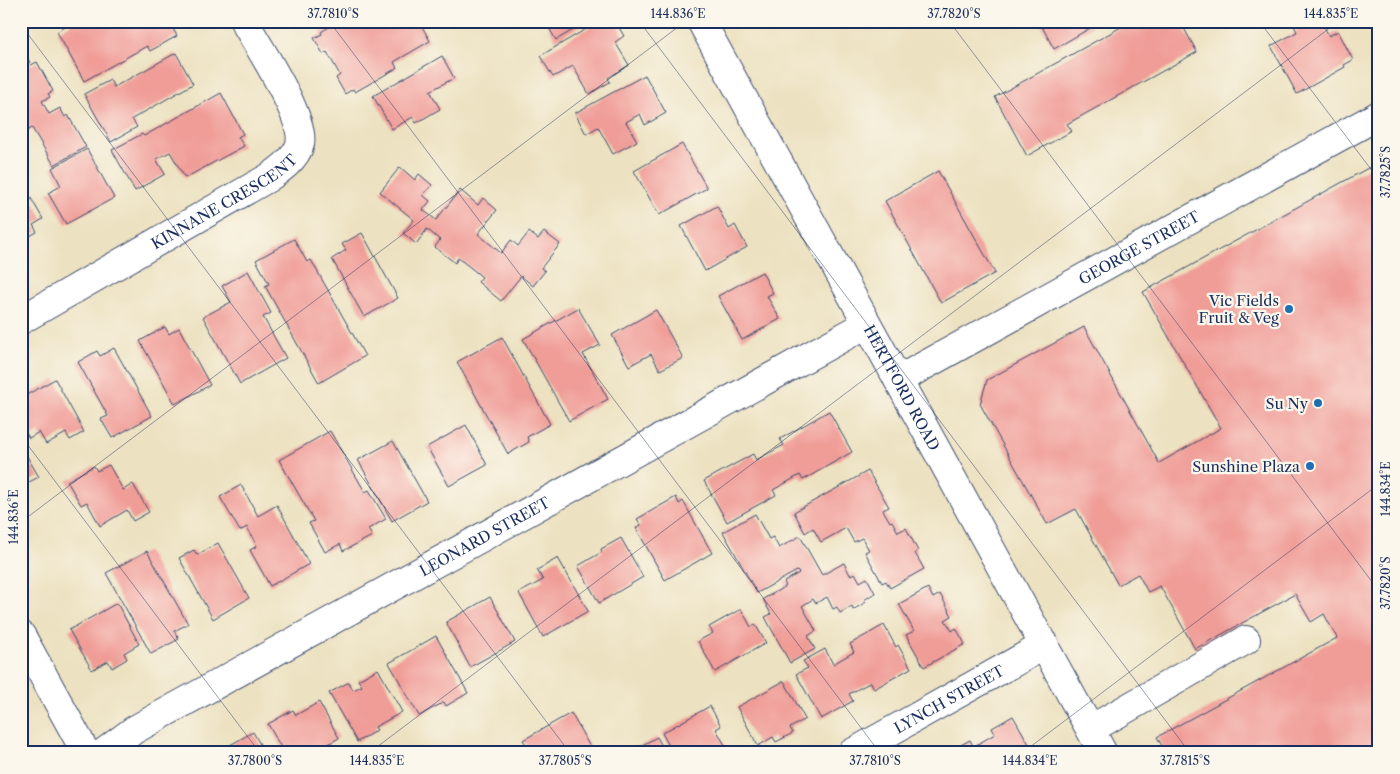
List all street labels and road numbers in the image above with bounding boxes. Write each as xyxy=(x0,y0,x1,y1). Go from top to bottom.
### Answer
street label: KINNANE CRESCENT xyxy=(147,149,301,253)
street label: GEORGE STREET xyxy=(1075,206,1203,288)
street label: HERTFORD ROAD xyxy=(860,321,944,454)
street label: LEONARD STREET xyxy=(416,492,553,580)
street label: LYNCH STREET xyxy=(891,660,1008,737)

